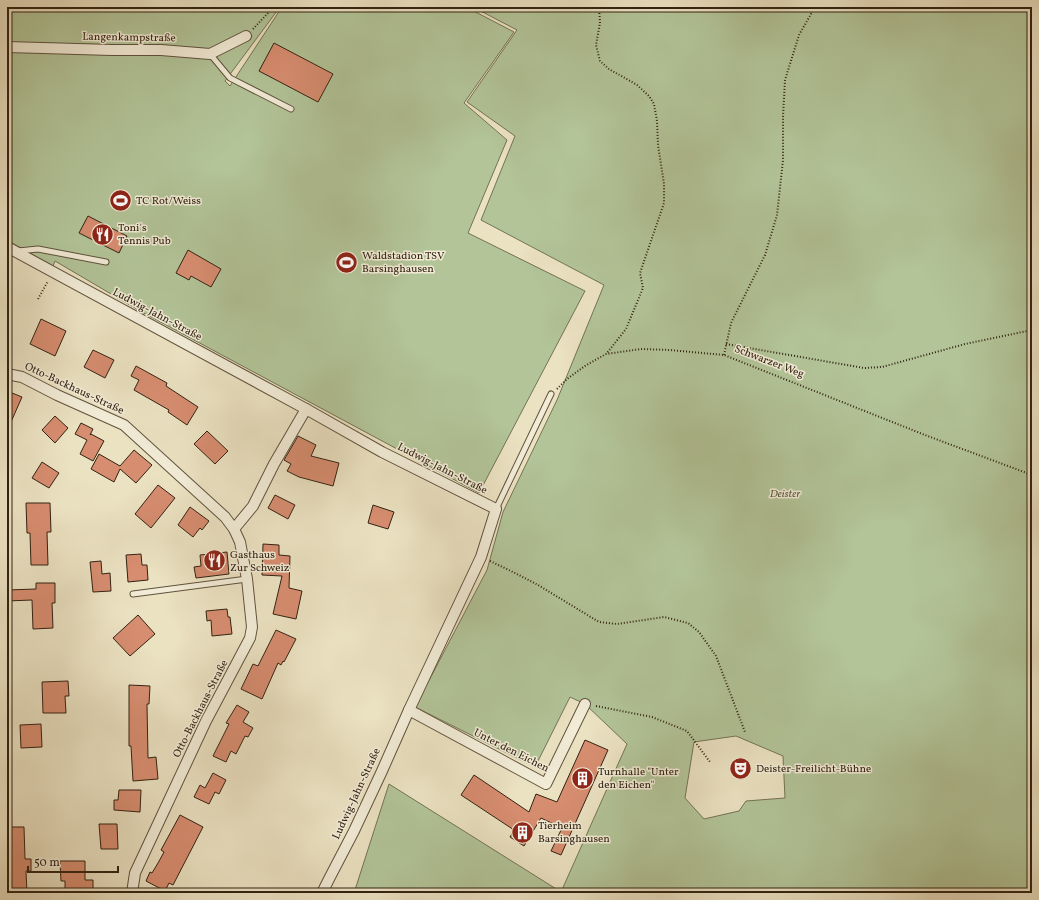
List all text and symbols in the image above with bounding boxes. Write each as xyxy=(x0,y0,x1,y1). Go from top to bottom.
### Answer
street label: Langenkampstraße xyxy=(82,30,176,46)
sports icon: TC Rot/Weiss xyxy=(108,188,134,214)
place label: TC Rot/Weiss xyxy=(136,194,201,209)
restaurant icon: Toni's Tennis Pub xyxy=(90,221,116,247)
place label: Toni's Tennis Pub xyxy=(118,221,171,249)
sports icon: Waldstadion TSV Barsinghausen xyxy=(334,249,360,275)
place label: Waldstadion TSV Barsinghausen xyxy=(362,249,445,277)
street label: Ludwig-Jahn-Straße xyxy=(110,285,204,345)
street label: Schwarzer Weg xyxy=(732,342,806,382)
street label: Otto-Backhaus-Straße xyxy=(22,359,126,419)
street label: Ludwig-Jahn-Straße xyxy=(394,440,490,498)
park label: Deister xyxy=(770,487,801,502)
restaurant icon: Gasthaus Zur Schweiz xyxy=(201,548,227,574)
place label: Gasthaus Zur Schweiz xyxy=(230,548,290,576)
street label: Otto-Backhaus-Straße xyxy=(170,657,232,761)
street label: Unter den Eichen xyxy=(471,726,552,777)
street label: Ludwig-Jahn-Straße xyxy=(329,746,385,842)
theatre icon: Deister-Freilicht-Bühne xyxy=(728,756,754,782)
place label: Deister-Freilicht-Bühne xyxy=(756,762,871,777)
building icon: Turnhalle "Unter den Eichen" xyxy=(569,765,595,791)
place label: Turnhalle "Unter den Eichen" xyxy=(598,765,679,793)
building icon: Tierheim Barsinghausen xyxy=(510,819,536,845)
place label: Tierheim Barsinghausen xyxy=(538,819,610,847)
scale bar xyxy=(28,848,118,874)
text: 50 m xyxy=(34,855,60,871)

